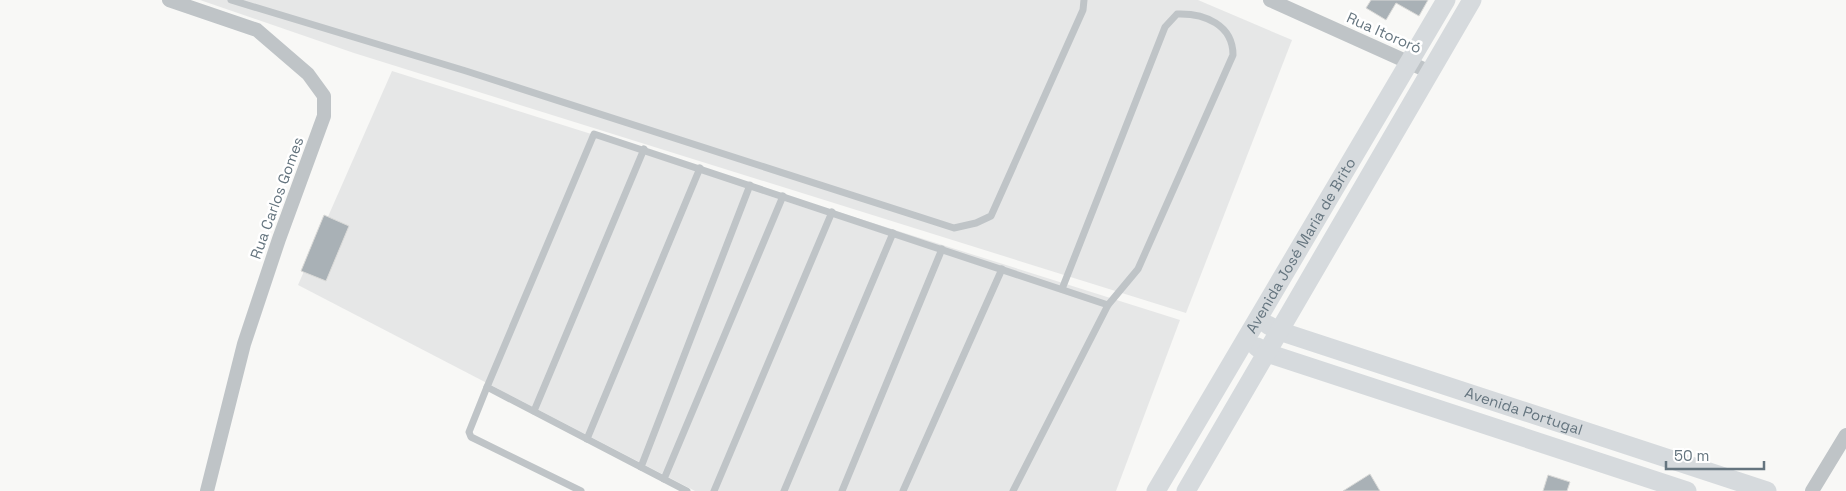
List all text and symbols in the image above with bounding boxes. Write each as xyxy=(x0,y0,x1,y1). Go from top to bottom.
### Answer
street label: Rua Itororó xyxy=(1344,8,1425,57)
street label: Rua Carlos Gomes xyxy=(246,134,307,262)
street label: Avenida José Maria de Brito xyxy=(1241,154,1360,336)
street label: Avenida Portugal xyxy=(1463,383,1585,439)
scale bar xyxy=(1666,438,1764,470)
text: 50 m xyxy=(1674,446,1709,465)

